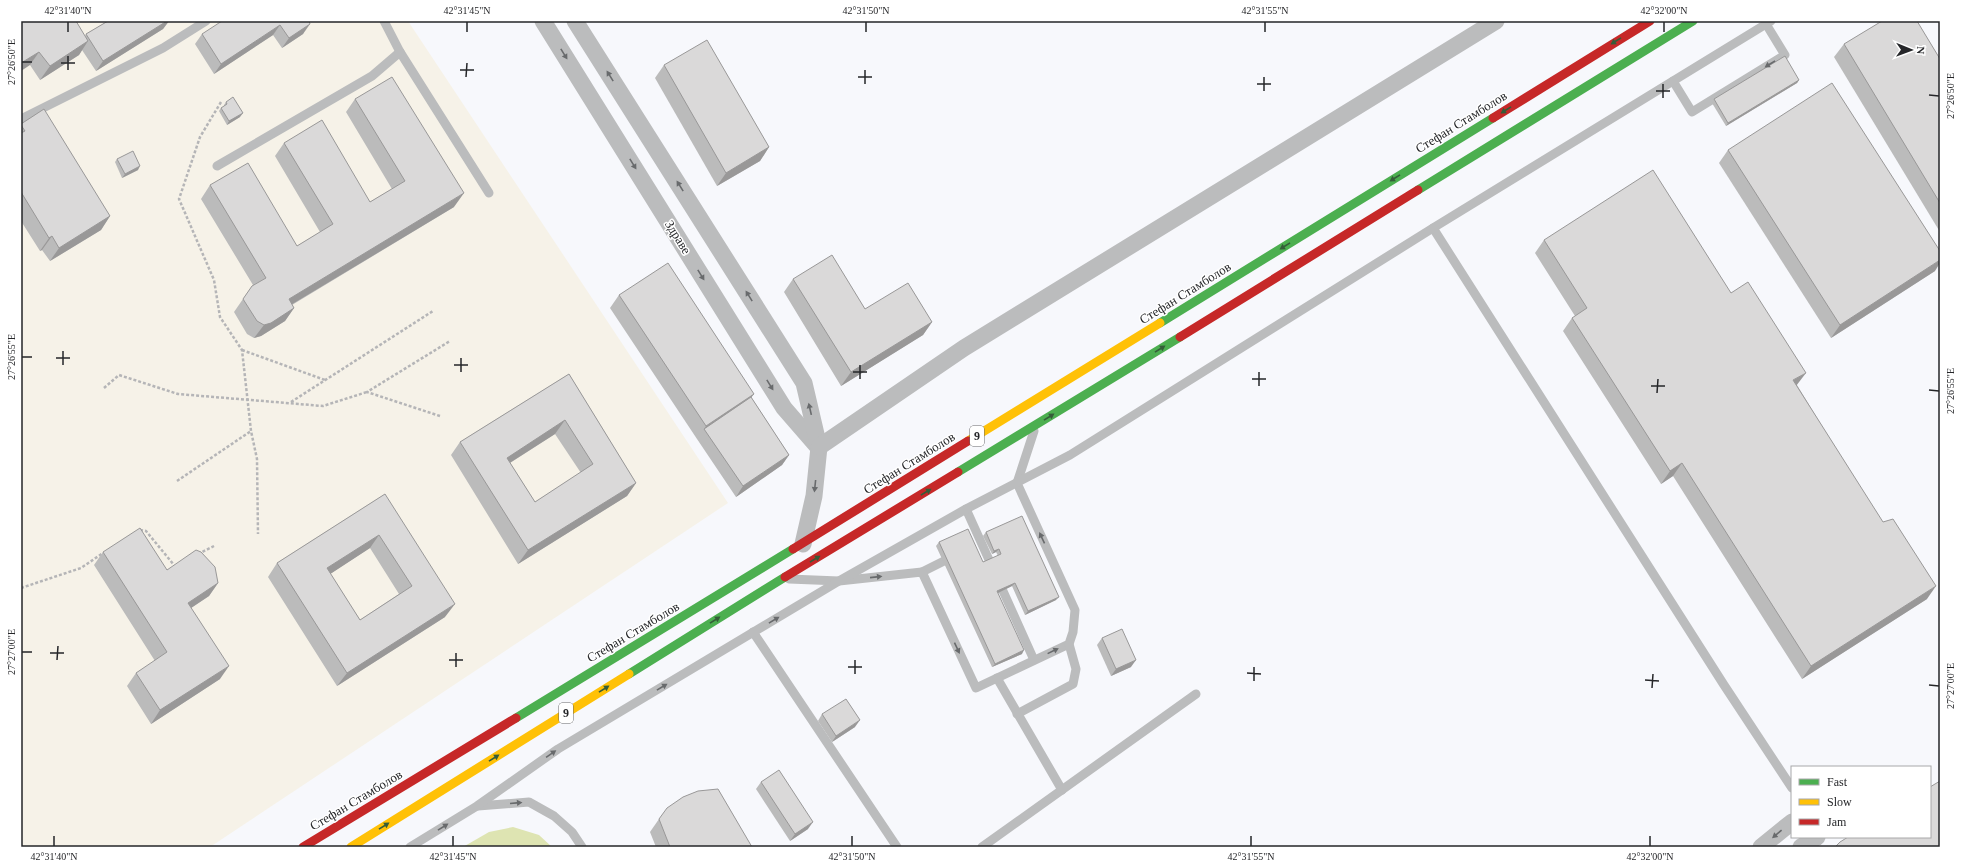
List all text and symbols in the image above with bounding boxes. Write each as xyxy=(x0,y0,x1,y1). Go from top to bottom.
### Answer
text: 42°31'40"N xyxy=(44,5,92,16)
text: 42°31'45"N xyxy=(443,5,491,16)
text: 42°31'50"N xyxy=(842,5,890,16)
text: 42°31'55"N xyxy=(1241,5,1289,16)
text: 42°32'00"N xyxy=(1640,5,1688,16)
north arrow xyxy=(1891,30,1931,70)
one-way arrow xyxy=(1611,38,1622,45)
text: 27°26'50"E xyxy=(6,39,17,85)
text: N xyxy=(1915,46,1927,54)
one-way arrow xyxy=(560,48,567,60)
one-way arrow xyxy=(1764,60,1776,67)
one-way arrow xyxy=(606,71,614,81)
text: 27°26'50"E xyxy=(1945,73,1956,119)
street label: Стефан Стамболов xyxy=(1413,88,1509,156)
one-way arrow xyxy=(1500,106,1512,113)
one-way arrow xyxy=(629,158,636,170)
one-way arrow xyxy=(1390,174,1400,182)
one-way arrow xyxy=(676,180,683,192)
street label: Здраве xyxy=(662,217,694,257)
one-way arrow xyxy=(1279,243,1291,250)
street label: Стефан Стамболов xyxy=(1137,259,1233,327)
one-way arrow xyxy=(698,269,705,281)
one-way arrow xyxy=(745,291,753,301)
text: 27°26'55"E xyxy=(6,334,17,380)
one-way arrow xyxy=(1154,345,1166,352)
text: 27°26'55"E xyxy=(1945,368,1956,414)
one-way arrow xyxy=(766,380,774,390)
one-way arrow xyxy=(807,403,813,415)
one-way arrow xyxy=(1044,414,1055,421)
road number: 9 xyxy=(970,426,984,446)
street label: Стефан Стамболов xyxy=(861,429,957,497)
one-way arrow xyxy=(812,480,818,492)
one-way arrow xyxy=(920,488,932,495)
one-way arrow xyxy=(1039,533,1045,544)
one-way arrow xyxy=(809,555,821,562)
one-way arrow xyxy=(870,574,882,580)
street label: Стефан Стамболов xyxy=(584,599,682,665)
one-way arrow xyxy=(769,616,779,624)
one-way arrow xyxy=(709,617,721,624)
text: 27°27'00"E xyxy=(6,629,17,675)
one-way arrow xyxy=(954,643,960,654)
one-way arrow xyxy=(1048,648,1059,654)
text: 27°27'00"E xyxy=(1945,663,1956,709)
one-way arrow xyxy=(656,683,668,690)
one-way arrow xyxy=(599,685,610,693)
road number: 9 xyxy=(559,703,573,723)
one-way arrow xyxy=(546,750,556,758)
one-way arrow xyxy=(488,754,500,761)
legend xyxy=(1791,766,1931,838)
street label: Стефан Стамболов xyxy=(307,767,405,833)
text: Fast xyxy=(1827,775,1848,789)
text: Slow xyxy=(1827,795,1852,809)
one-way arrow xyxy=(510,799,522,806)
text: Jam xyxy=(1827,815,1847,829)
one-way arrow xyxy=(378,823,390,830)
one-way arrow xyxy=(437,823,449,830)
one-way arrow xyxy=(1771,830,1782,839)
text: 42°31'40"N xyxy=(30,851,78,862)
text: 42°31'45"N xyxy=(429,851,477,862)
text: 42°31'50"N xyxy=(828,851,876,862)
text: 42°31'55"N xyxy=(1227,851,1275,862)
text: 42°32'00"N xyxy=(1626,851,1674,862)

